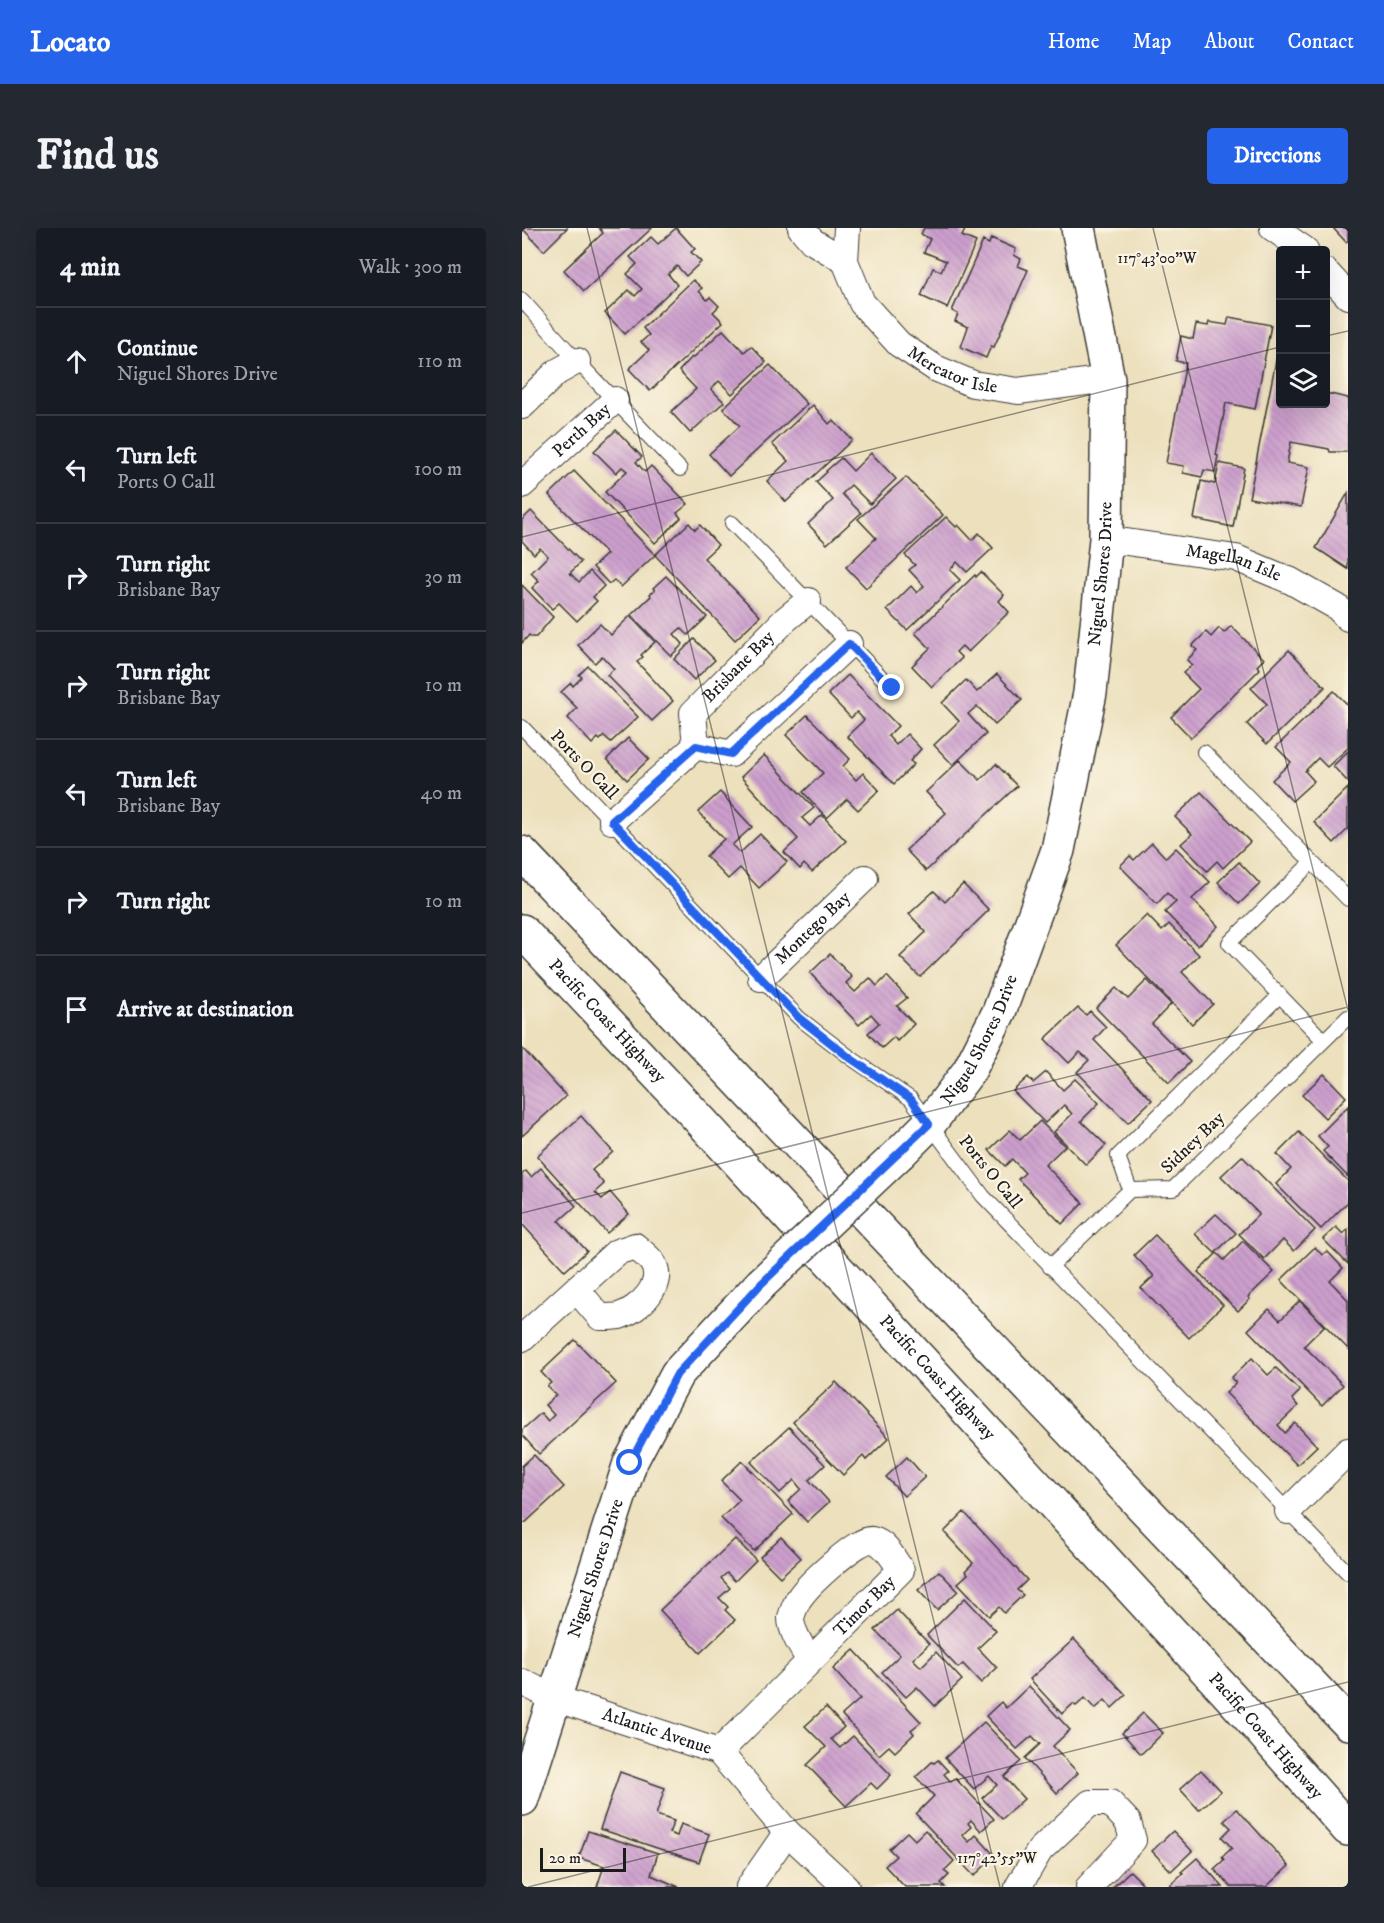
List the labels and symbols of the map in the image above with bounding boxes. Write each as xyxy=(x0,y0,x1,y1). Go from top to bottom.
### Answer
text: 117°43'00"W xyxy=(1117,249,1197,268)
street label: Mercator Isle xyxy=(903,341,999,399)
street label: Perth Bay xyxy=(548,398,616,462)
street label: Niguel Shores Drive xyxy=(1084,502,1117,647)
street label: Magellan Isle xyxy=(1184,540,1284,587)
street label: Brisbane Bay xyxy=(698,626,779,708)
route end xyxy=(878,674,904,700)
street label: Ports O Call xyxy=(545,726,623,805)
street label: Montego Bay xyxy=(771,886,856,969)
street label: Pacific Coast Highway xyxy=(544,955,671,1088)
street label: Niguel Shores Drive xyxy=(936,972,1023,1109)
street label: Sidney Bay xyxy=(1157,1107,1230,1179)
street label: Ports O Call xyxy=(954,1131,1027,1214)
street label: Pacific Coast Highway xyxy=(874,1311,1000,1445)
route start xyxy=(616,1449,642,1475)
street label: Niguel Shores Drive xyxy=(563,1496,629,1641)
street label: Timor Bay xyxy=(829,1571,900,1642)
street label: Pacific Coast Highway xyxy=(1204,1668,1328,1804)
street label: Atlantic Avenue xyxy=(599,1704,714,1760)
scale bar xyxy=(540,1845,626,1872)
text: 117°42'55"W xyxy=(957,1849,1037,1868)

